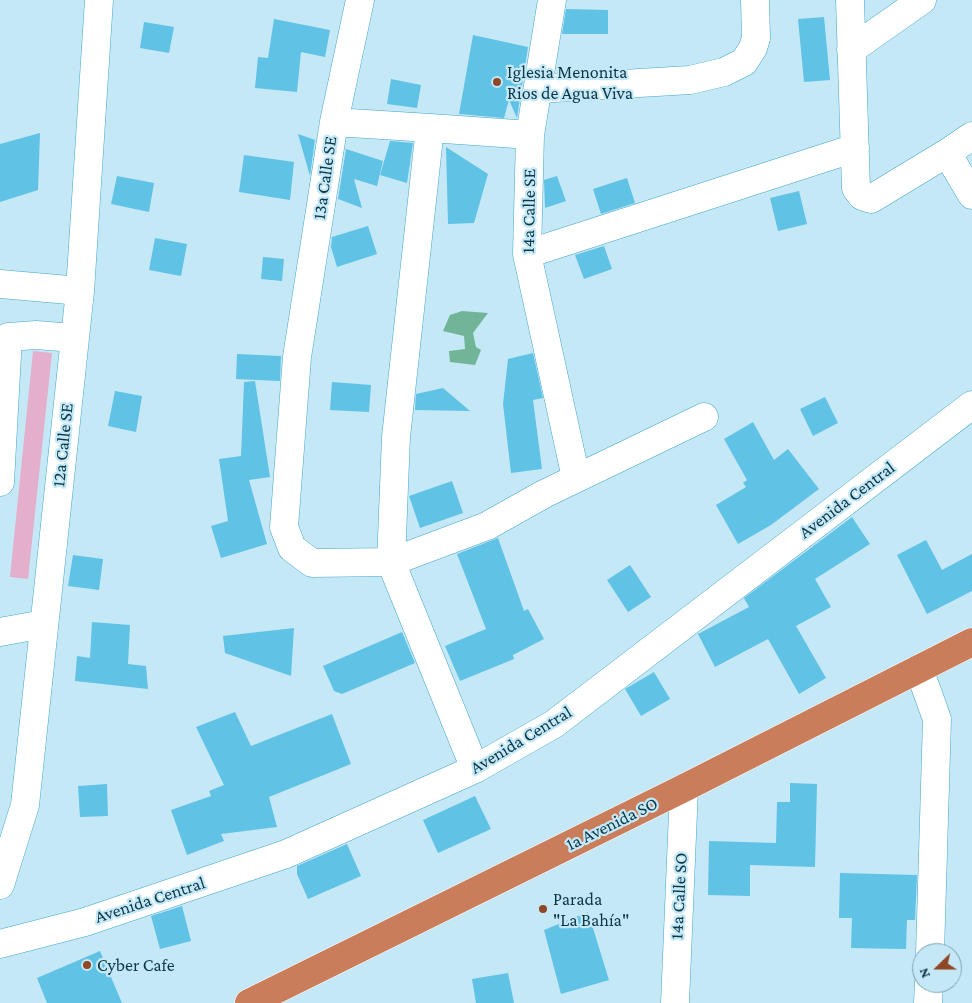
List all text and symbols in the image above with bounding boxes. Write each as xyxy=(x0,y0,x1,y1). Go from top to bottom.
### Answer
place label: Iglesia Menonita Rios de Agua Viva xyxy=(507,61,633,104)
marker: Iglesia Menonita Rios de Agua Viva xyxy=(491,76,503,88)
street label: 13a Calle SE xyxy=(308,135,342,221)
street label: 14a Calle SE xyxy=(517,168,541,254)
street label: 12a Calle SE xyxy=(48,402,78,488)
street label: Avenida Central xyxy=(795,457,899,543)
street label: Avenida Central xyxy=(466,701,576,779)
street label: 1a Avenida SO xyxy=(562,792,662,856)
street label: 14a Calle SO xyxy=(666,852,692,940)
street label: Avenida Central xyxy=(92,872,208,928)
place label: Parada "La Bahía" xyxy=(553,888,629,931)
marker: Parada "La Bahía" xyxy=(537,903,549,915)
north arrow xyxy=(912,943,962,993)
place label: Cyber Cafe xyxy=(97,954,175,976)
marker: Cyber Cafe xyxy=(81,959,93,971)
text: N xyxy=(915,966,933,981)

